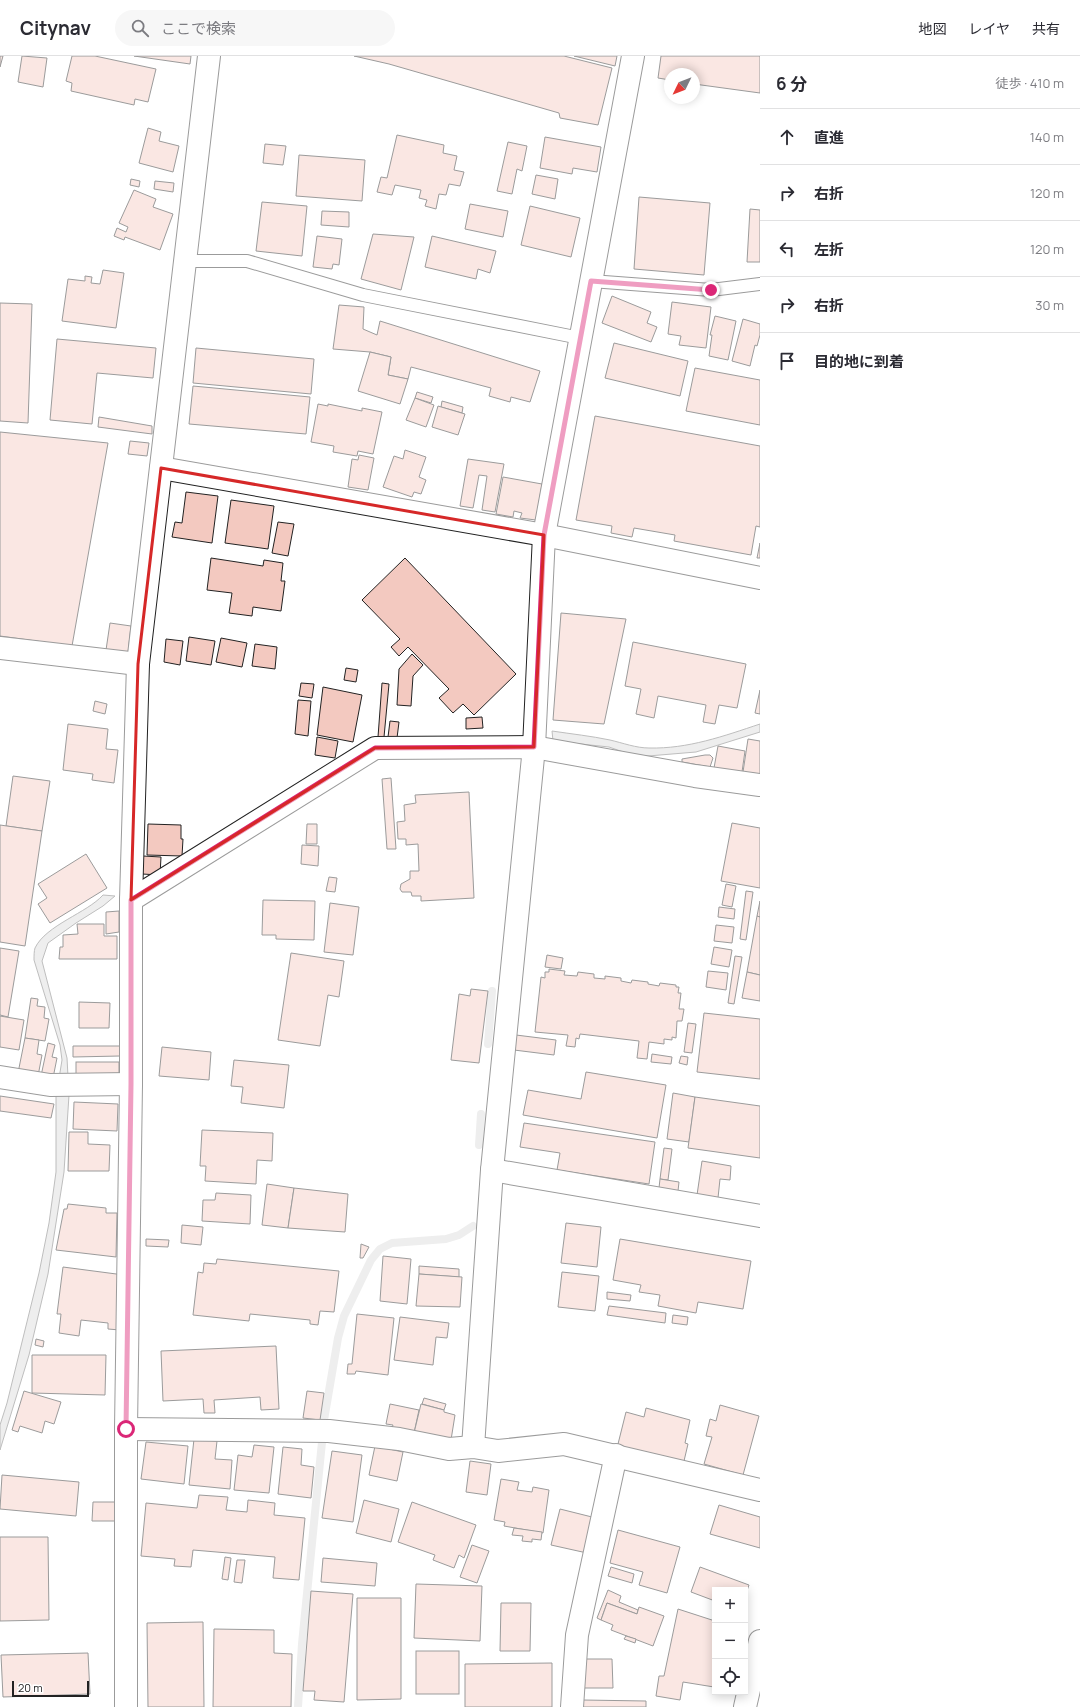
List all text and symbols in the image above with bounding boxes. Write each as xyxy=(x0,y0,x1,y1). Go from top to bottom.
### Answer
search box xyxy=(115,10,395,46)
text: Citynav xyxy=(20,15,91,41)
icon: search xyxy=(129,17,151,39)
text: ここで検索 xyxy=(161,18,236,39)
text: 地図 xyxy=(918,19,946,38)
text: レイヤ xyxy=(968,19,1010,38)
text: 共有 xyxy=(1032,19,1060,38)
north arrow xyxy=(664,68,700,104)
text: 6 分 xyxy=(776,72,807,95)
text: 徒歩 · 410 m xyxy=(996,74,1064,92)
icon: ahead xyxy=(776,126,798,148)
text: 直進 xyxy=(814,127,844,148)
text: 140 m xyxy=(1030,128,1064,146)
icon: right xyxy=(776,182,798,204)
text: 右折 xyxy=(814,183,844,204)
text: 120 m xyxy=(1030,184,1064,202)
icon: left xyxy=(776,238,798,260)
text: 左折 xyxy=(814,239,844,260)
text: 120 m xyxy=(1030,240,1064,258)
route end xyxy=(702,281,720,299)
icon: right xyxy=(776,294,798,316)
text: 右折 xyxy=(814,295,844,316)
text: 30 m xyxy=(1035,296,1064,314)
icon: arrive xyxy=(776,350,798,372)
text: 目的地に到着 xyxy=(814,351,904,372)
route start xyxy=(117,1420,135,1438)
map controls xyxy=(712,1587,748,1695)
button: + xyxy=(712,1587,748,1623)
button: − xyxy=(712,1623,748,1659)
button: locate xyxy=(712,1659,748,1695)
scale bar xyxy=(12,1679,89,1698)
text: 20 m xyxy=(18,1680,43,1695)

